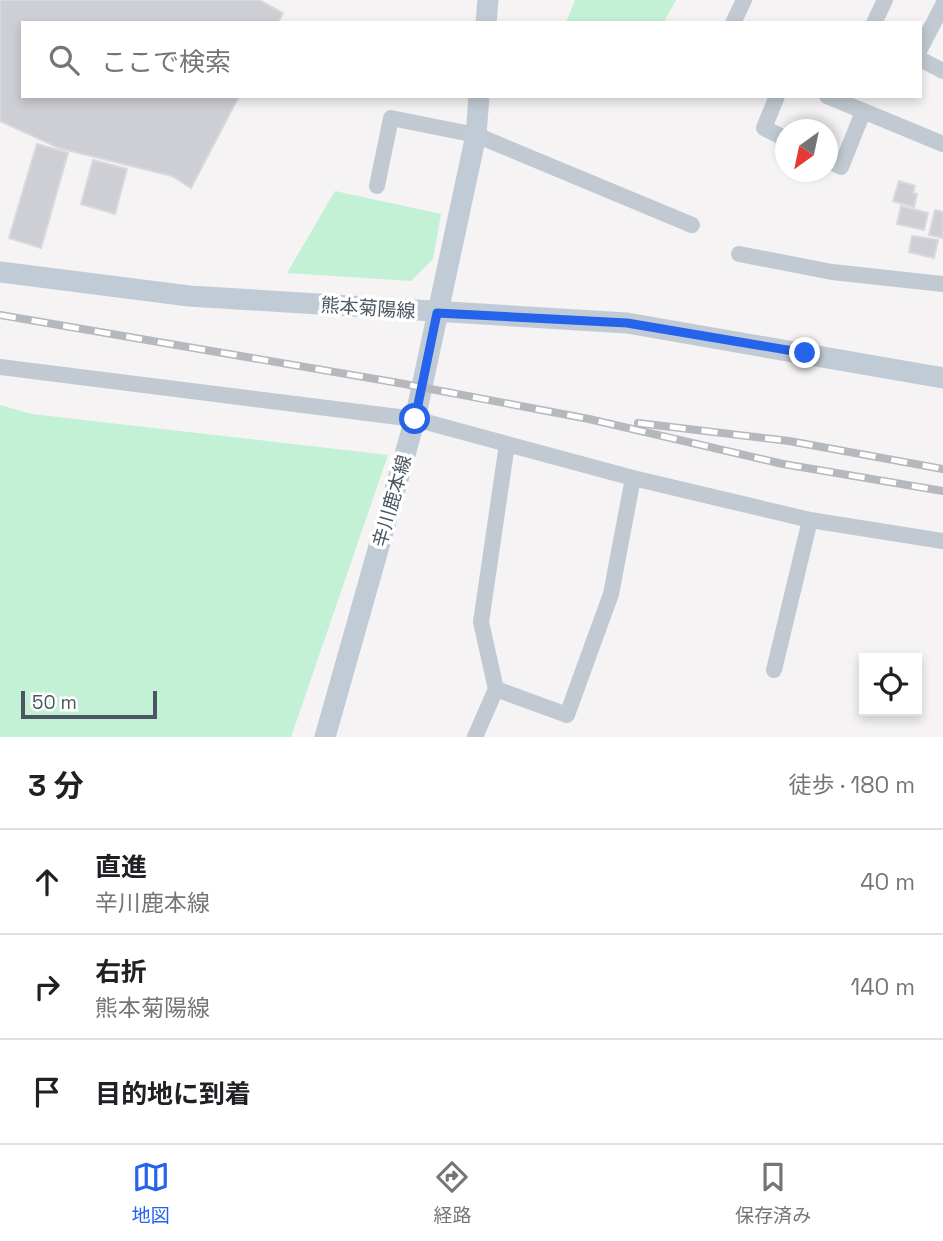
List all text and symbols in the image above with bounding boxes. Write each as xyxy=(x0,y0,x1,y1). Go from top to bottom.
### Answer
search box xyxy=(21,21,922,98)
icon: search xyxy=(45,41,83,79)
text: ここで検索 xyxy=(101,45,231,79)
north arrow xyxy=(775,119,838,182)
street label: 熊本菊陽線 xyxy=(320,292,416,324)
route end xyxy=(789,337,820,368)
route start xyxy=(399,403,430,434)
street label: 辛川鹿本線 xyxy=(367,452,417,550)
map controls xyxy=(859,653,922,716)
button: locate xyxy=(859,653,922,716)
scale bar xyxy=(21,688,158,720)
text: 50 m xyxy=(32,690,77,715)
text: 3 分 xyxy=(28,766,84,805)
text: 徒歩 · 180 m xyxy=(789,770,915,800)
text: 直進 xyxy=(95,850,147,884)
icon: ahead xyxy=(28,863,66,901)
text: 40 m xyxy=(860,867,915,897)
text: 辛川鹿本線 xyxy=(95,888,210,918)
text: 右折 xyxy=(95,955,147,989)
icon: right xyxy=(28,968,66,1006)
text: 140 m xyxy=(851,972,915,1002)
text: 熊本菊陽線 xyxy=(95,993,210,1023)
icon: arrive xyxy=(28,1073,66,1111)
text: 目的地に到着 xyxy=(95,1077,251,1111)
tab: 地図 xyxy=(132,1158,170,1228)
tab: 経路 xyxy=(433,1158,471,1228)
tab: 保存済み xyxy=(735,1158,811,1228)

